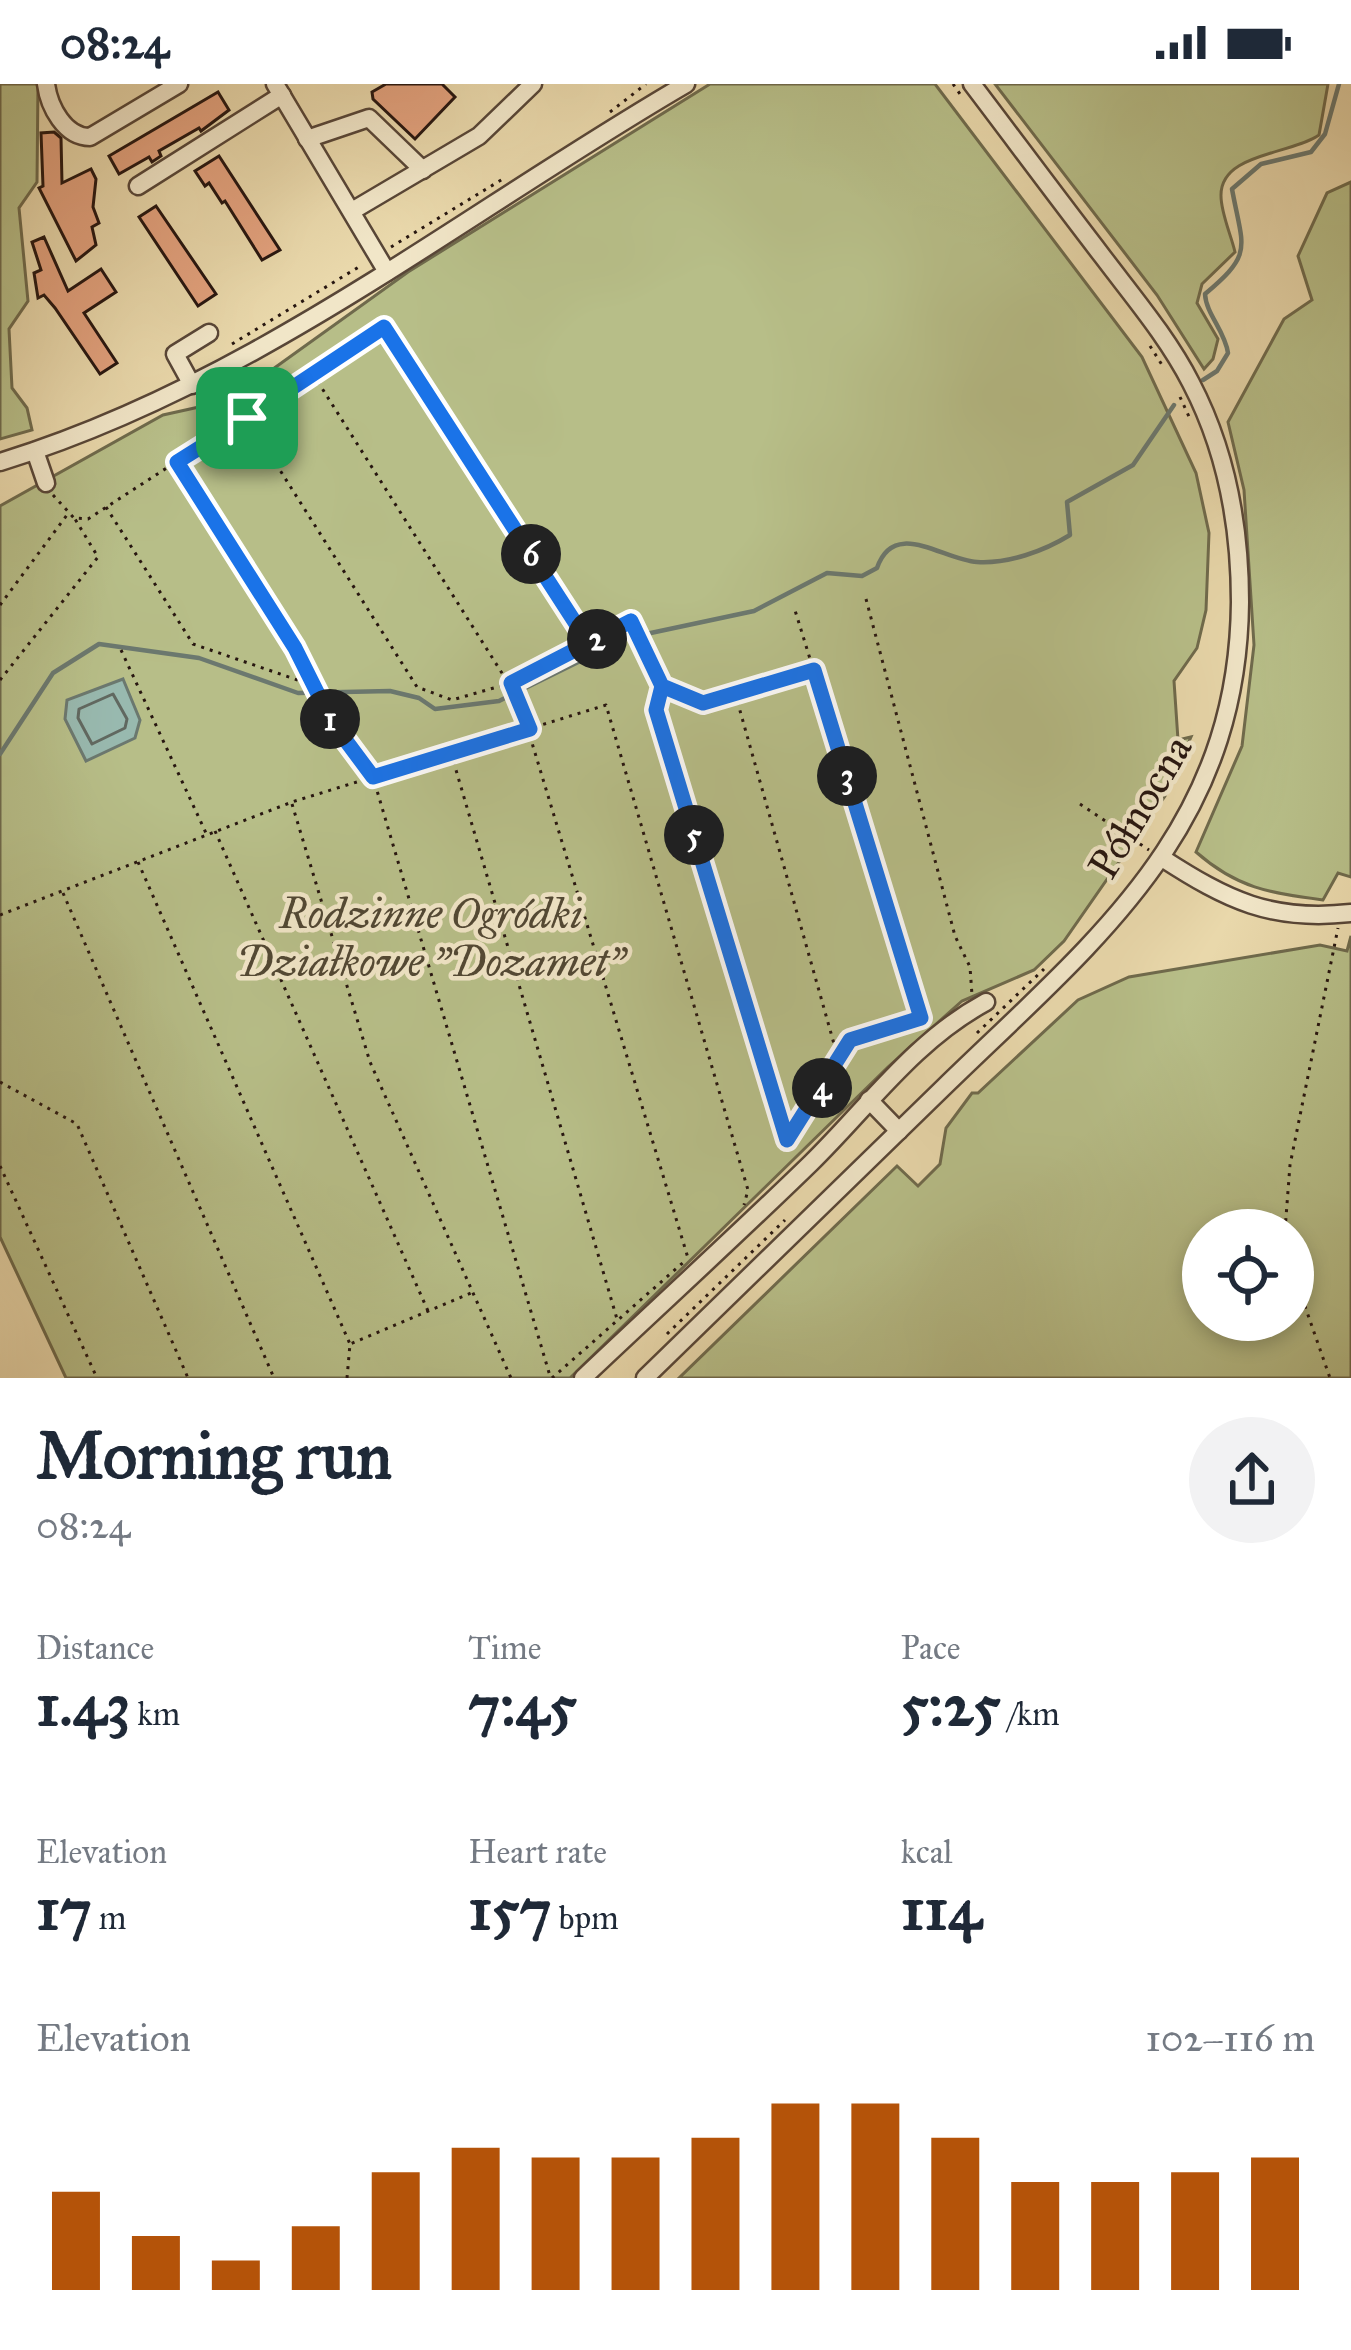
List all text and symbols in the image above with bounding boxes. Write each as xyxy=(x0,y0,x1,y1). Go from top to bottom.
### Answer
text: 08:24 xyxy=(60,15,169,70)
pin xyxy=(196,367,298,469)
icon: arrive xyxy=(214,385,280,451)
pin: 6 xyxy=(501,524,561,584)
text: 6 xyxy=(523,534,539,574)
pin: 2 xyxy=(567,609,627,669)
text: 2 xyxy=(589,619,605,659)
pin: 1 xyxy=(300,689,360,749)
text: 1 xyxy=(323,699,337,739)
street label: Północna xyxy=(1077,726,1203,888)
pin: 3 xyxy=(817,746,877,806)
text: 3 xyxy=(840,756,854,796)
pin: 5 xyxy=(664,805,724,865)
text: 5 xyxy=(686,815,702,855)
park label: Rodzinne Ogródki Działkowe "Dozamet" xyxy=(237,888,628,988)
pin: 4 xyxy=(792,1058,852,1118)
text: 4 xyxy=(813,1068,831,1108)
map controls xyxy=(1182,1209,1314,1341)
button: locate xyxy=(1182,1209,1314,1341)
text: Morning run xyxy=(36,1415,392,1496)
button: share xyxy=(1189,1417,1315,1543)
text: 08:24 xyxy=(36,1501,130,1549)
text: Distance xyxy=(36,1628,154,1668)
text: Time xyxy=(468,1628,541,1668)
text: Pace xyxy=(901,1628,961,1668)
text: 1.43 xyxy=(36,1668,130,1741)
text: 7:45 xyxy=(468,1668,577,1741)
text: 5:25 xyxy=(901,1668,1001,1741)
text: km xyxy=(130,1694,180,1734)
text: /km xyxy=(1001,1694,1060,1734)
text: Elevation xyxy=(36,1832,167,1872)
text: Heart rate xyxy=(468,1832,607,1872)
text: kcal xyxy=(901,1832,953,1872)
text: 17 xyxy=(36,1872,92,1945)
text: 157 xyxy=(468,1872,552,1945)
text: 114 xyxy=(901,1872,982,1945)
text: m xyxy=(92,1898,127,1938)
text: bpm xyxy=(552,1898,619,1938)
text: Elevation xyxy=(36,2014,191,2062)
text: 102–116 m xyxy=(1146,2014,1315,2062)

